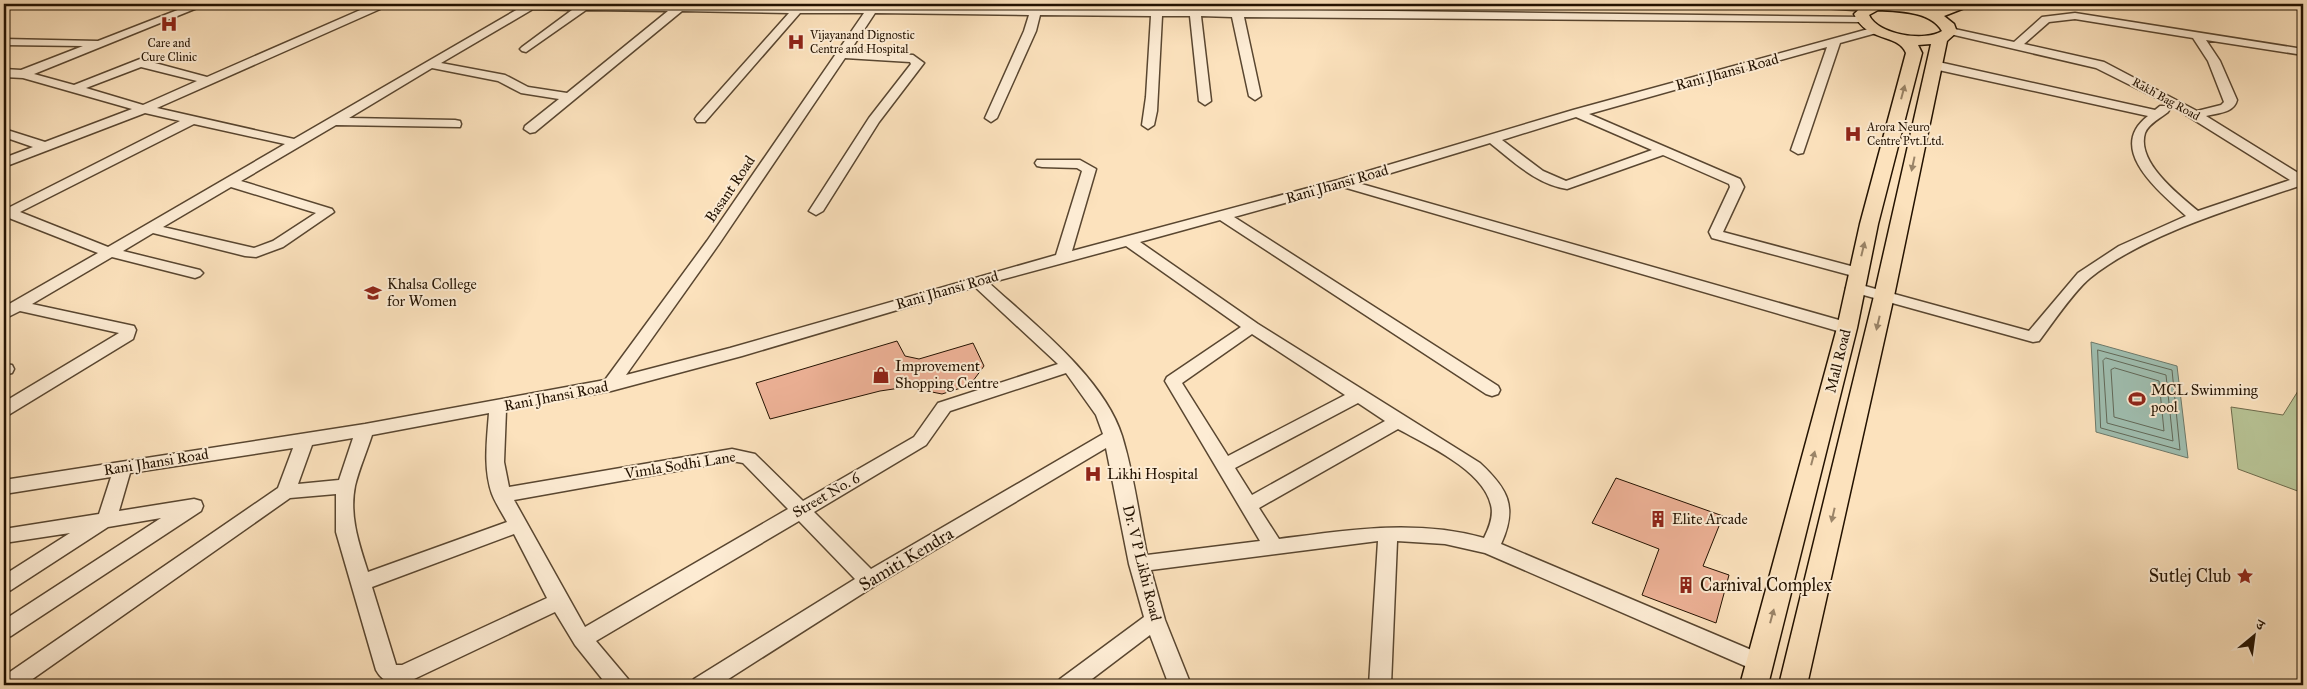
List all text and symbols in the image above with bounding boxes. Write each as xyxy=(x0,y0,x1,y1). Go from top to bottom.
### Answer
hospital icon: Care and Cure Clinic xyxy=(159,14,179,34)
place label: Vijayanand Dignostic Centre and Hospital xyxy=(809,28,915,56)
hospital icon: Vijayanand Dignostic Centre and Hospital xyxy=(786,32,806,52)
place label: Care and Cure Clinic xyxy=(141,36,197,64)
street label: Rani Jhansi Road xyxy=(1673,49,1781,95)
street label: Rakh Bag Road xyxy=(2129,75,2202,124)
one-way arrow xyxy=(1900,84,1908,99)
place label: Arora Neuro Centre Pvt.Ltd. xyxy=(1866,120,1944,148)
hospital icon: Arora Neuro Centre Pvt.Ltd. xyxy=(1843,124,1863,144)
street label: Basant Road xyxy=(701,152,759,226)
one-way arrow xyxy=(1909,157,1917,172)
street label: Rani Jhansi Road xyxy=(1284,161,1391,208)
one-way arrow xyxy=(1859,242,1867,257)
street label: Rani Jhansi Road xyxy=(894,267,1001,314)
place label: Khalsa College for Women xyxy=(387,275,477,310)
school or university icon: Khalsa College for Women xyxy=(363,283,383,303)
one-way arrow xyxy=(1874,315,1882,331)
street label: Mall Road xyxy=(1821,327,1855,395)
place label: Improvement Shopping Centre xyxy=(895,357,999,392)
shop icon: Improvement Shopping Centre xyxy=(871,365,891,385)
street label: Rani Jhansi Road xyxy=(502,377,610,416)
place label: MCL Swimming pool xyxy=(2150,381,2259,416)
sports icon: MCL Swimming pool xyxy=(2127,389,2147,409)
street label: Rani Jhansi Road xyxy=(102,445,210,480)
street label: Vimla Sodhi Lane xyxy=(622,447,737,483)
one-way arrow xyxy=(1809,451,1817,466)
hospital icon: Likhi Hospital xyxy=(1083,464,1103,484)
place label: Likhi Hospital xyxy=(1107,465,1199,483)
street label: Street No. 6 xyxy=(789,468,864,521)
street label: Dr. V P Likhi Road xyxy=(1119,503,1165,623)
one-way arrow xyxy=(1829,508,1837,523)
building icon: Elite Arcade xyxy=(1648,509,1668,529)
place label: Elite Arcade xyxy=(1672,510,1748,528)
street label: Samiti Kendra xyxy=(855,522,958,596)
place label: Sutlej Club xyxy=(2149,565,2231,587)
place icon: Sutlej Club xyxy=(2235,566,2255,586)
place label: Carnival Complex xyxy=(1700,574,1832,596)
building icon: Carnival Complex xyxy=(1676,575,1696,595)
one-way arrow xyxy=(1768,608,1776,623)
north arrow xyxy=(2230,612,2280,662)
text: उ xyxy=(2252,615,2268,635)

